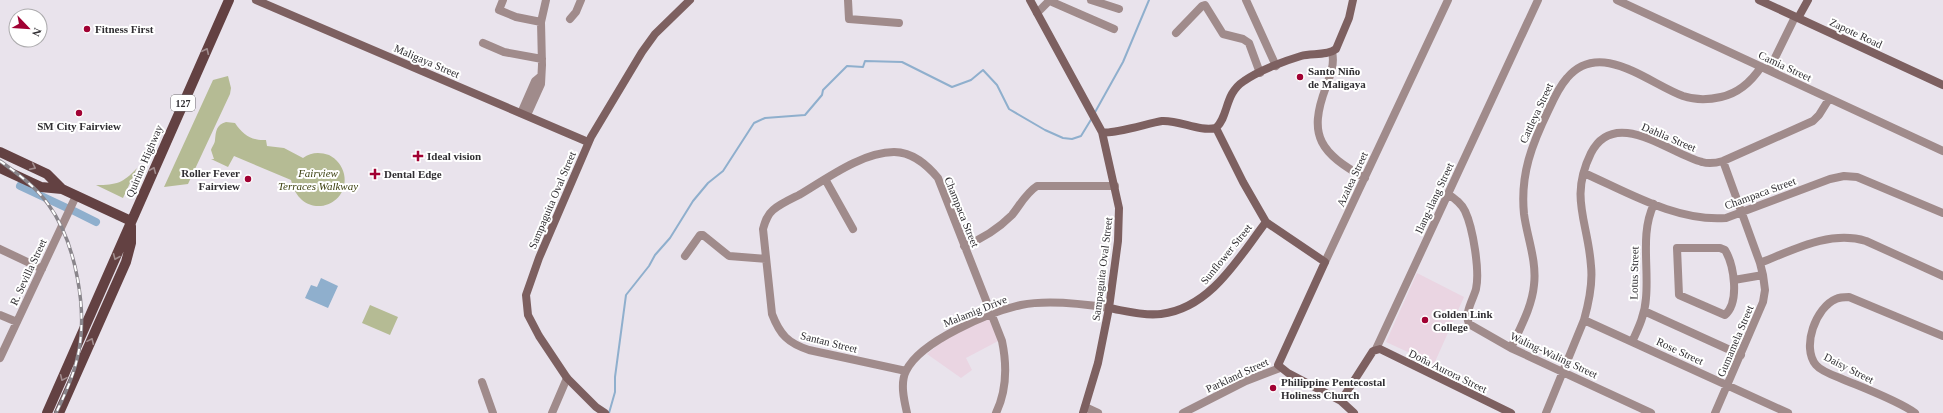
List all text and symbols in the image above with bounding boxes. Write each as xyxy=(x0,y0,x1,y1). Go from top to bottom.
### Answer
north arrow xyxy=(8,8,48,48)
street label: Zapote Road xyxy=(1828,16,1885,51)
place label: Fitness First xyxy=(95,23,154,35)
marker: Fitness First xyxy=(82,24,92,34)
text: N xyxy=(30,26,44,38)
street label: Maligaya Street xyxy=(392,42,462,80)
one-way arrow xyxy=(201,48,209,56)
street label: Camia Street xyxy=(1757,48,1813,84)
place label: Santo Niño de Maligaya xyxy=(1308,65,1366,90)
marker: Santo Niño de Maligaya xyxy=(1295,72,1305,82)
street label: Cattleya Street xyxy=(1517,81,1555,145)
road number: 127 xyxy=(171,95,195,111)
marker: SM City Fairview xyxy=(74,108,84,118)
place label: SM City Fairview xyxy=(37,120,121,132)
street label: Dahlia Street xyxy=(1640,120,1698,154)
street label: Quirino Highway xyxy=(123,123,165,199)
marker: Ideal vision xyxy=(412,150,424,162)
place label: Ideal vision xyxy=(427,150,481,162)
street label: Sampaguita Oval Street xyxy=(526,150,578,250)
street label: Azalea Street xyxy=(1334,150,1370,208)
street label: Ilang-ilang Street xyxy=(1412,161,1456,235)
one-way arrow xyxy=(29,162,36,170)
one-way arrow xyxy=(148,167,156,175)
place label: Roller Fever Fairview xyxy=(181,167,240,192)
park label: Fairview Terraces Walkway xyxy=(278,167,358,192)
marker: Dental Edge xyxy=(369,168,381,180)
place label: Dental Edge xyxy=(384,168,442,180)
marker: Roller Fever Fairview xyxy=(243,174,253,184)
street label: Champaca Street xyxy=(942,175,982,249)
street label: Champaca Street xyxy=(1723,175,1797,211)
street label: Sampaguita Oval Street xyxy=(1090,216,1114,322)
street label: Sunflower Street xyxy=(1198,221,1254,287)
street label: R. Sevilla Street xyxy=(7,237,49,307)
street label: Lotus Street xyxy=(1628,246,1640,300)
one-way arrow xyxy=(113,254,121,261)
street label: Malamig Drive xyxy=(941,293,1009,329)
street label: Gumamela Street xyxy=(1714,303,1756,379)
place label: Golden Link College xyxy=(1433,308,1493,333)
marker: Golden Link College xyxy=(1420,315,1430,325)
street label: Santan Street xyxy=(799,329,859,355)
street label: Waling-Waling Street xyxy=(1508,329,1600,381)
street label: Rose Street xyxy=(1655,335,1705,367)
one-way arrow xyxy=(86,338,94,345)
street label: Doña Aurora Street xyxy=(1407,347,1489,395)
street label: Daisy Street xyxy=(1822,350,1876,386)
street label: Parkland Street xyxy=(1204,355,1270,395)
one-way arrow xyxy=(60,374,68,382)
place label: Philippine Pentecostal Holiness Church xyxy=(1281,376,1385,401)
marker: Philippine Pentecostal Holiness Church xyxy=(1268,383,1278,393)

